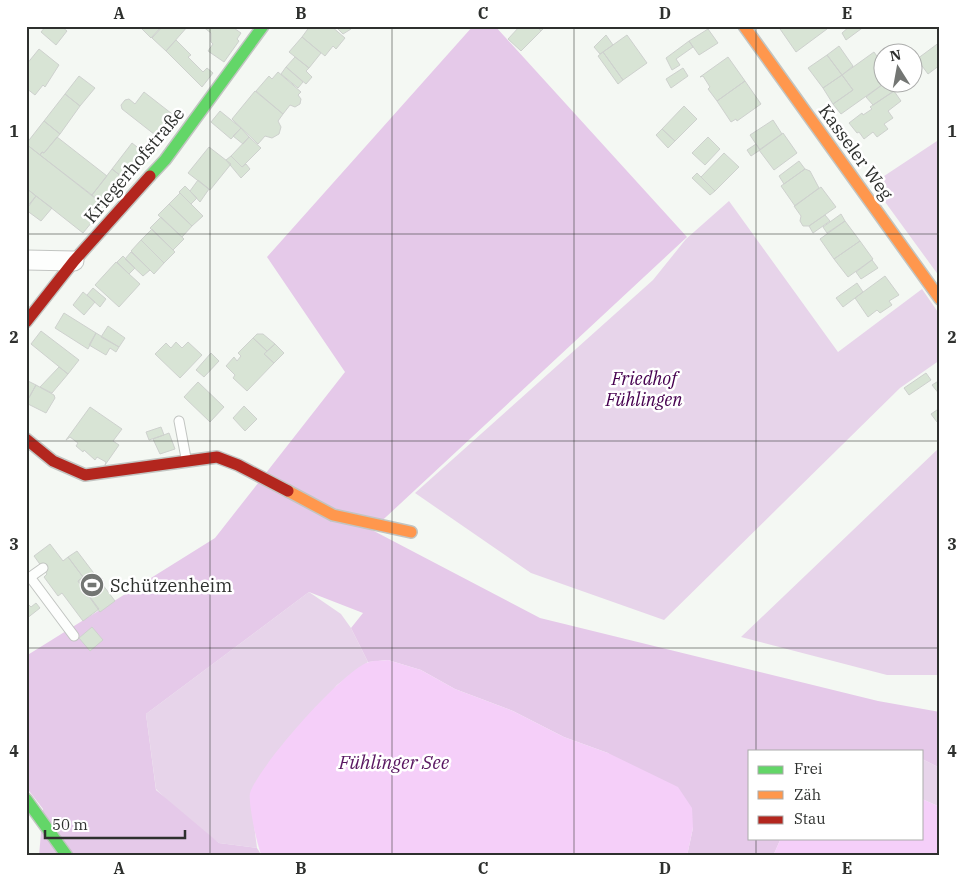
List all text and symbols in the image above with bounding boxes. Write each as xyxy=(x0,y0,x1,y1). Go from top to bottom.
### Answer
text: A xyxy=(113,3,125,23)
text: B xyxy=(295,3,307,23)
text: C xyxy=(478,3,488,23)
text: D xyxy=(659,3,671,23)
text: E xyxy=(842,3,852,23)
north arrow xyxy=(874,42,924,92)
text: N xyxy=(888,45,903,65)
street label: Kasseler Weg xyxy=(814,100,899,204)
street label: Kriegerhofstraße xyxy=(79,102,189,228)
text: 1 xyxy=(9,121,19,141)
text: 1 xyxy=(947,121,957,141)
text: 2 xyxy=(9,327,19,347)
text: 2 xyxy=(947,327,957,347)
park label: Friedhof Fühlingen xyxy=(604,367,683,411)
text: 3 xyxy=(9,534,19,554)
text: 3 xyxy=(947,534,957,554)
sports icon: Schützenheim xyxy=(79,572,105,598)
place label: Schützenheim xyxy=(110,574,232,597)
text: 4 xyxy=(9,741,19,761)
text: 4 xyxy=(947,741,957,761)
water label: Fühlinger See xyxy=(338,750,450,774)
legend xyxy=(748,750,924,840)
text: Frei xyxy=(794,759,823,778)
text: Zäh xyxy=(794,785,821,804)
scale bar xyxy=(45,807,185,839)
text: Stau xyxy=(794,809,826,828)
text: 50 m xyxy=(52,815,88,834)
text: A xyxy=(113,858,125,878)
text: B xyxy=(295,858,307,878)
text: C xyxy=(478,858,488,878)
text: D xyxy=(659,858,671,878)
text: E xyxy=(842,858,852,878)

